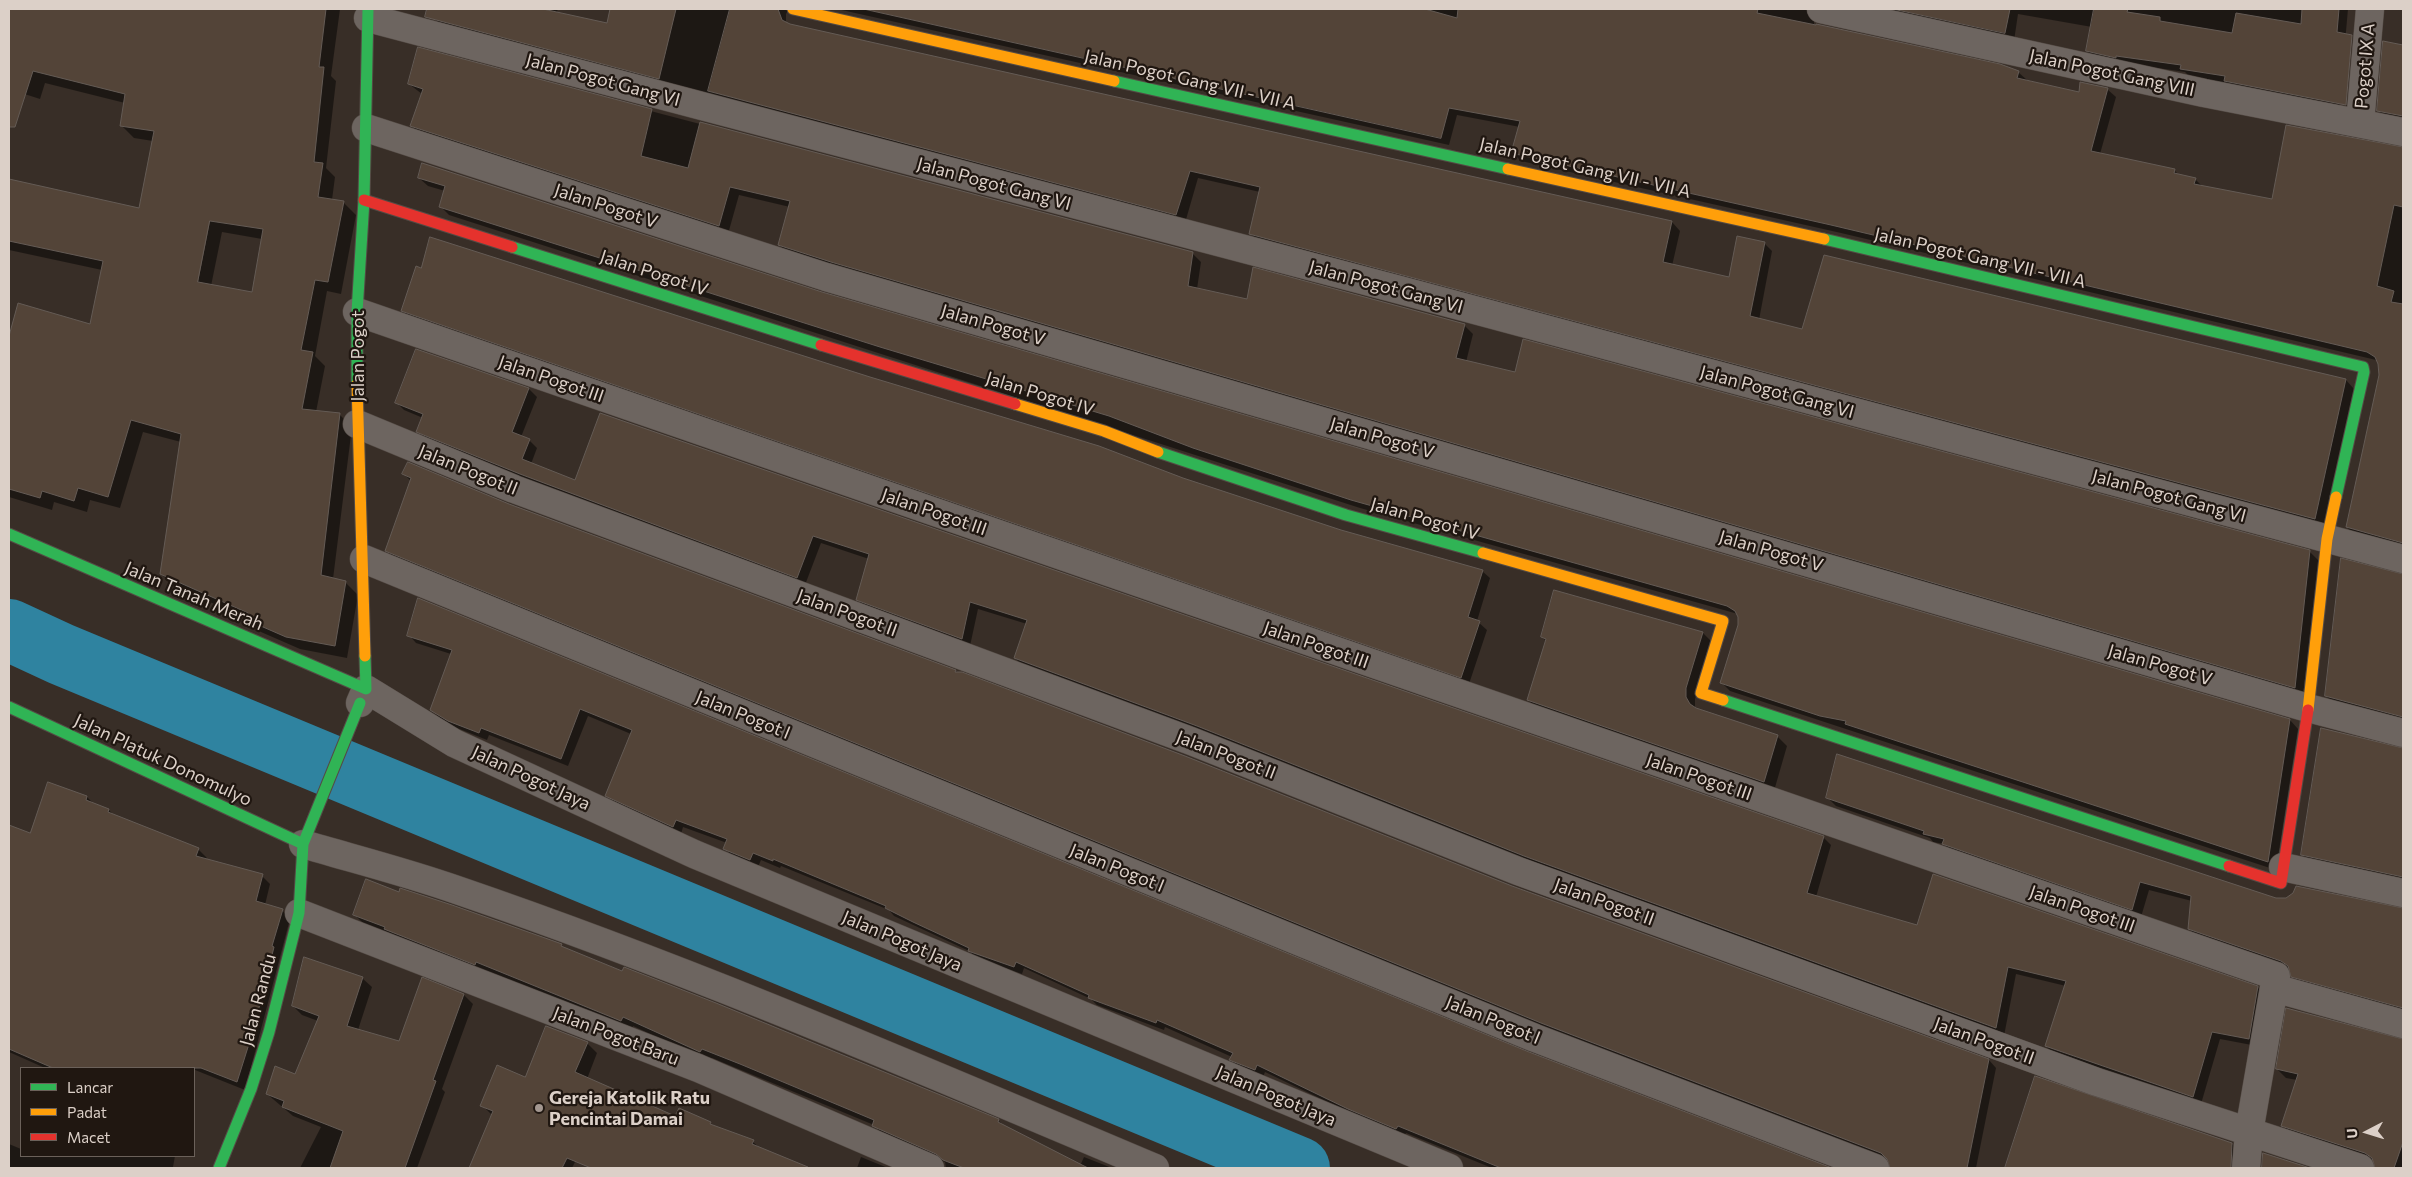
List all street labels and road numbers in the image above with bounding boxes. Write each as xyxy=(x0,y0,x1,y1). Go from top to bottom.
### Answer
street label: Pogot IX A xyxy=(2350,22,2380,110)
street label: Jalan Pogot Gang VII - VII A xyxy=(1082,45,1298,115)
street label: Jalan Pogot Gang VIII xyxy=(2027,45,2197,101)
street label: Jalan Pogot Gang VI xyxy=(524,49,682,111)
street label: Jalan Pogot Gang VII - VII A xyxy=(1477,133,1693,203)
street label: Jalan Pogot Gang VI xyxy=(915,153,1073,215)
street label: Jalan Pogot V xyxy=(552,179,660,233)
street label: Jalan Pogot Gang VII - VII A xyxy=(1872,223,2088,293)
street label: Jalan Pogot IV xyxy=(597,245,711,301)
street label: Jalan Pogot Gang VI xyxy=(1307,256,1465,318)
street label: Jalan Pogot V xyxy=(938,300,1048,350)
street label: Jalan Pogot xyxy=(347,310,369,402)
street label: Jalan Pogot III xyxy=(495,351,607,407)
street label: Jalan Pogot Gang VI xyxy=(1698,361,1856,423)
street label: Jalan Pogot IV xyxy=(983,367,1097,421)
street label: Jalan Pogot V xyxy=(1327,413,1437,463)
street label: Jalan Pogot II xyxy=(415,440,521,500)
street label: Jalan Pogot Gang VI xyxy=(2090,465,2248,527)
street label: Jalan Pogot III xyxy=(878,484,990,540)
street label: Jalan Pogot IV xyxy=(1368,493,1482,545)
street label: Jalan Pogot V xyxy=(1716,526,1826,576)
street label: Jalan Tanah Merah xyxy=(121,557,267,635)
street label: Jalan Pogot II xyxy=(794,585,900,641)
street label: Jalan Pogot III xyxy=(1260,617,1372,673)
street label: Jalan Pogot V xyxy=(2105,640,2215,690)
street label: Jalan Pogot I xyxy=(693,686,793,744)
street label: Jalan Platuk Donomulyo xyxy=(71,709,255,811)
street label: Jalan Pogot II xyxy=(1173,726,1279,784)
street label: Jalan Pogot Jaya xyxy=(468,741,594,815)
street label: Jalan Pogot III xyxy=(1643,749,1755,805)
street label: Jalan Pogot I xyxy=(1067,839,1167,897)
street label: Jalan Pogot II xyxy=(1551,874,1657,930)
street label: Jalan Pogot III xyxy=(2026,881,2138,937)
street label: Jalan Pogot Jaya xyxy=(839,906,965,976)
street label: Jalan Randu xyxy=(235,952,281,1048)
street label: Jalan Pogot I xyxy=(1443,991,1543,1049)
street label: Jalan Pogot Baru xyxy=(550,1002,682,1070)
street label: Jalan Pogot II xyxy=(1931,1013,2037,1069)
street label: Jalan Pogot Jaya xyxy=(1213,1061,1339,1131)

